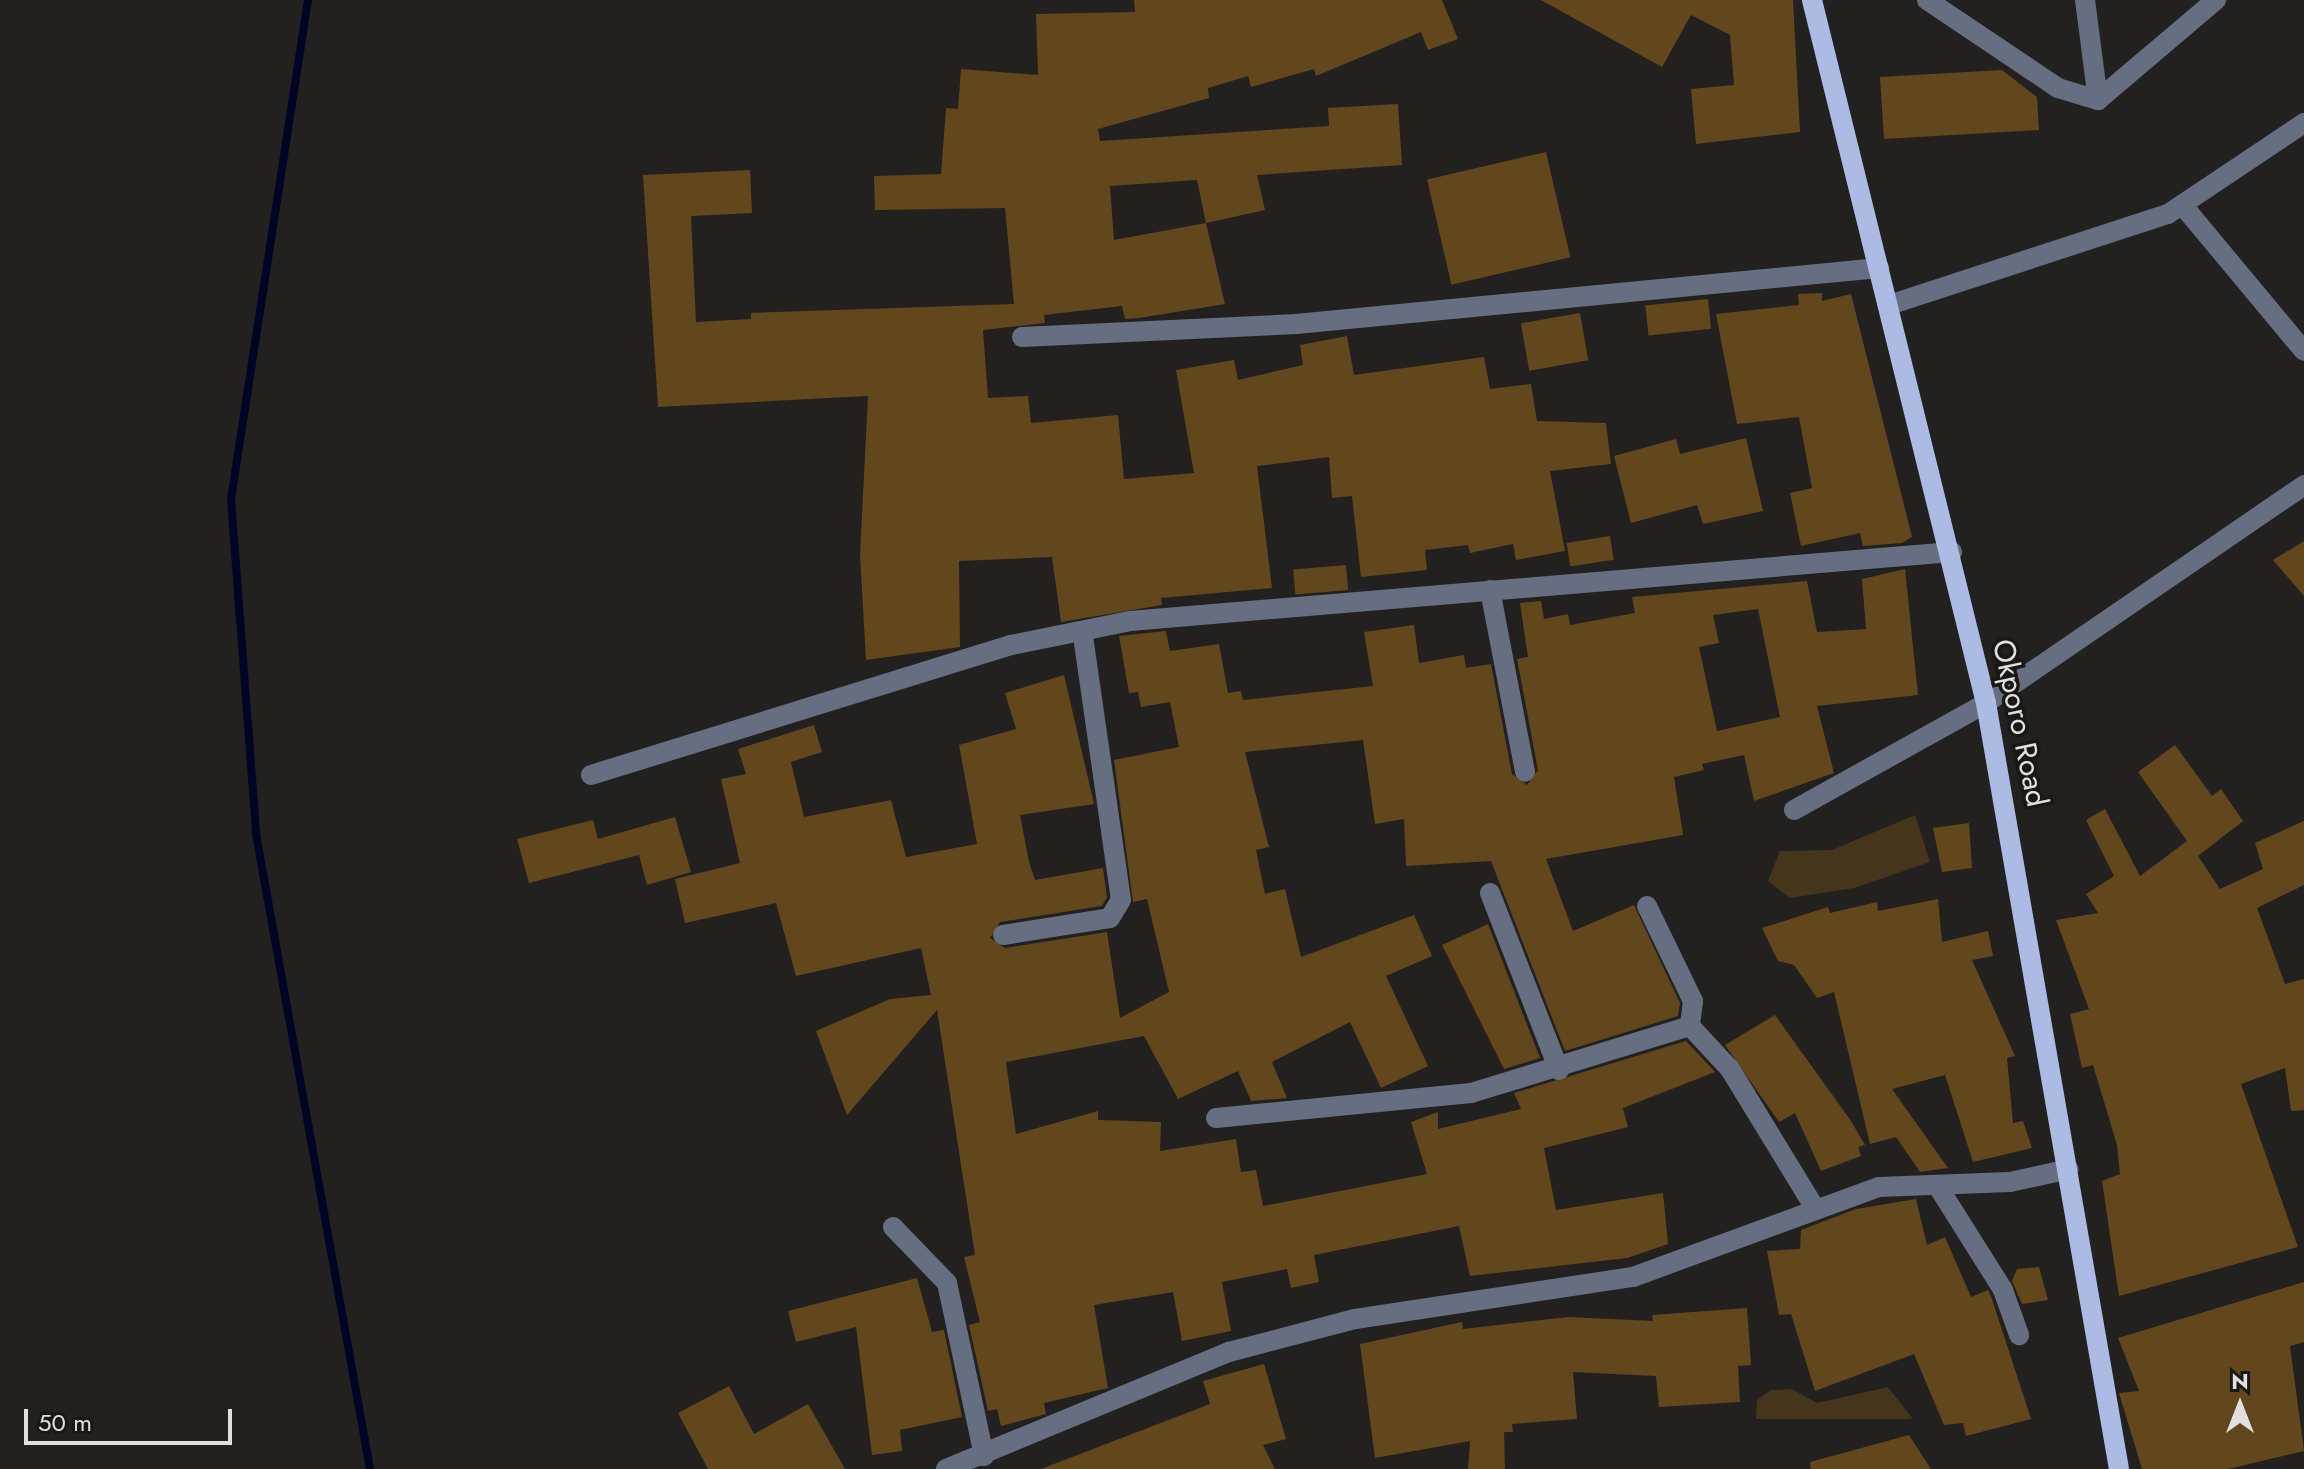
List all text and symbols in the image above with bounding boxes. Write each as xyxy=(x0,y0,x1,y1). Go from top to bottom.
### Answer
street label: Okporo Road xyxy=(1985,636,2055,810)
north arrow xyxy=(2200,1365,2280,1445)
text: N xyxy=(2231,1365,2249,1397)
scale bar xyxy=(28,1393,236,1443)
text: 50 m xyxy=(38,1405,92,1440)

